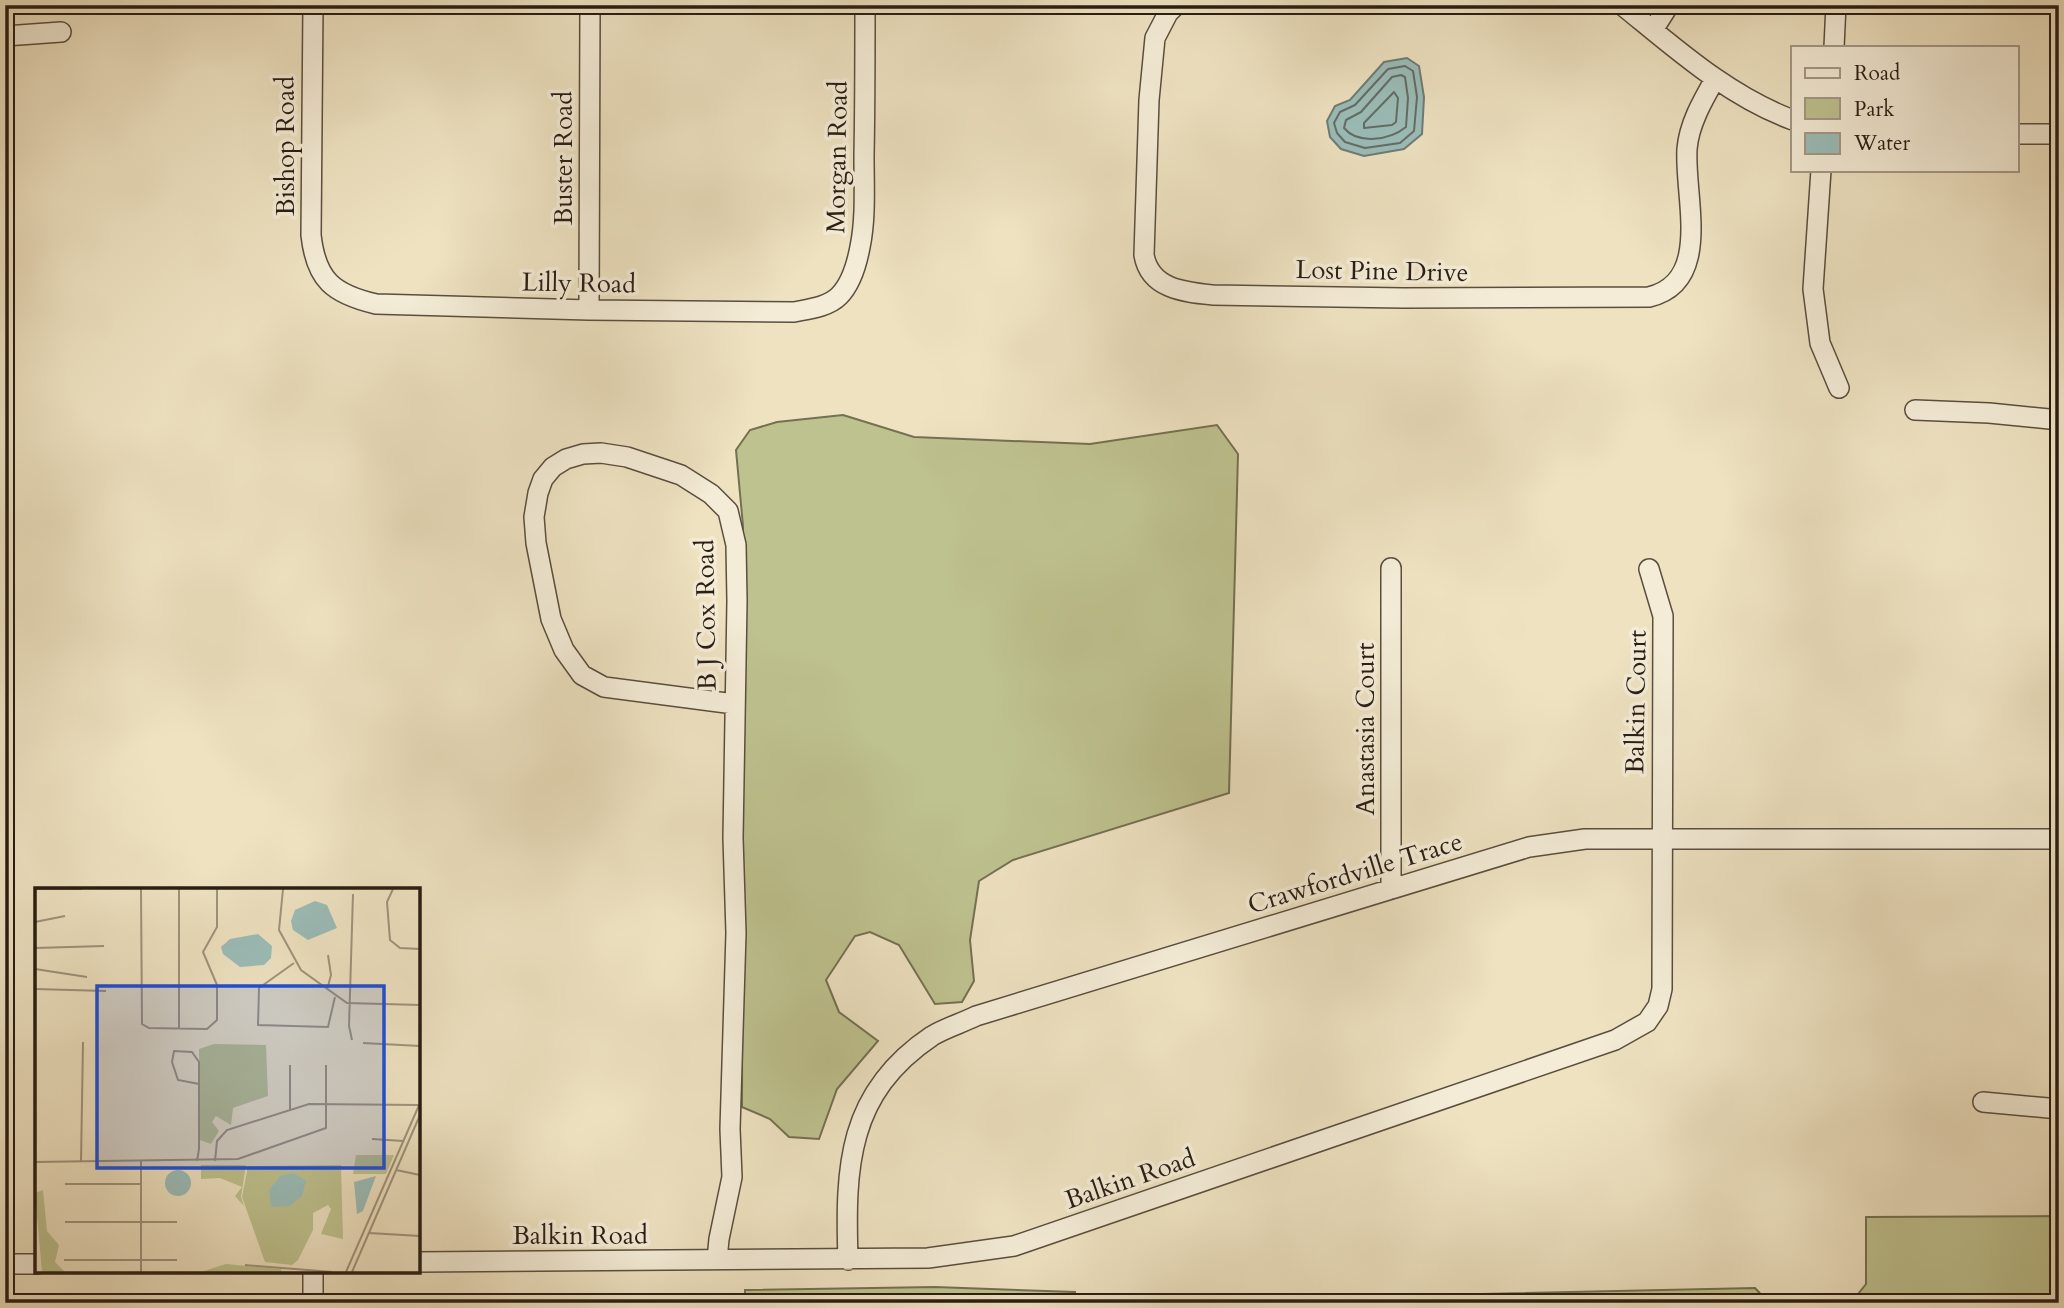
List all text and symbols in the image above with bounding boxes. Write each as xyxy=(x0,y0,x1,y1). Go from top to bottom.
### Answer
legend xyxy=(1791,46,2018,172)
text: Road xyxy=(1854,59,1900,88)
street label: Bishop Road xyxy=(268,76,303,216)
street label: Morgan Road xyxy=(818,80,856,234)
street label: Buster Road xyxy=(546,91,581,225)
text: Park xyxy=(1854,95,1895,124)
text: Water xyxy=(1853,129,1910,158)
street label: Lost Pine Drive xyxy=(1295,252,1469,290)
street label: Lilly Road xyxy=(522,265,637,301)
street label: B J Cox Road xyxy=(687,539,725,691)
street label: Balkin Court xyxy=(1617,629,1655,775)
street label: Anastasia Court xyxy=(1348,643,1383,815)
street label: Crawfordville Trace xyxy=(1243,824,1467,922)
inset map xyxy=(35,888,420,1273)
street label: Balkin Road xyxy=(1060,1140,1200,1218)
street label: Balkin Road xyxy=(512,1218,648,1253)

